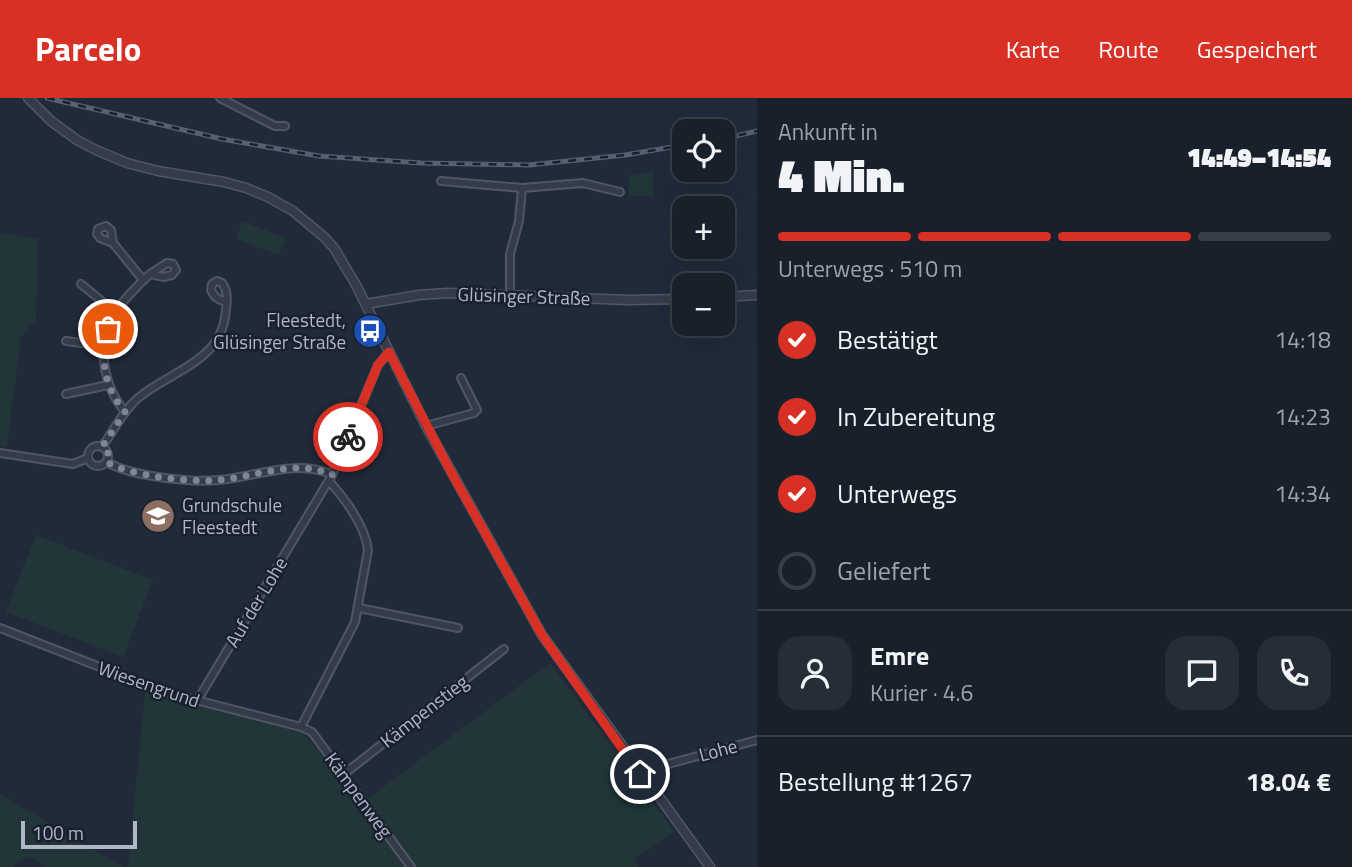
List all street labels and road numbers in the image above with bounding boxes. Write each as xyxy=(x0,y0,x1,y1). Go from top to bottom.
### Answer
street label: Glüsinger Straße xyxy=(457,279,591,312)
street label: Auf der Lohe xyxy=(217,551,294,653)
street label: Wiesengrund xyxy=(94,653,204,714)
street label: Kämpenstieg xyxy=(373,667,474,754)
street label: Lohe xyxy=(695,730,740,769)
street label: Kämpenweg xyxy=(318,746,401,844)

